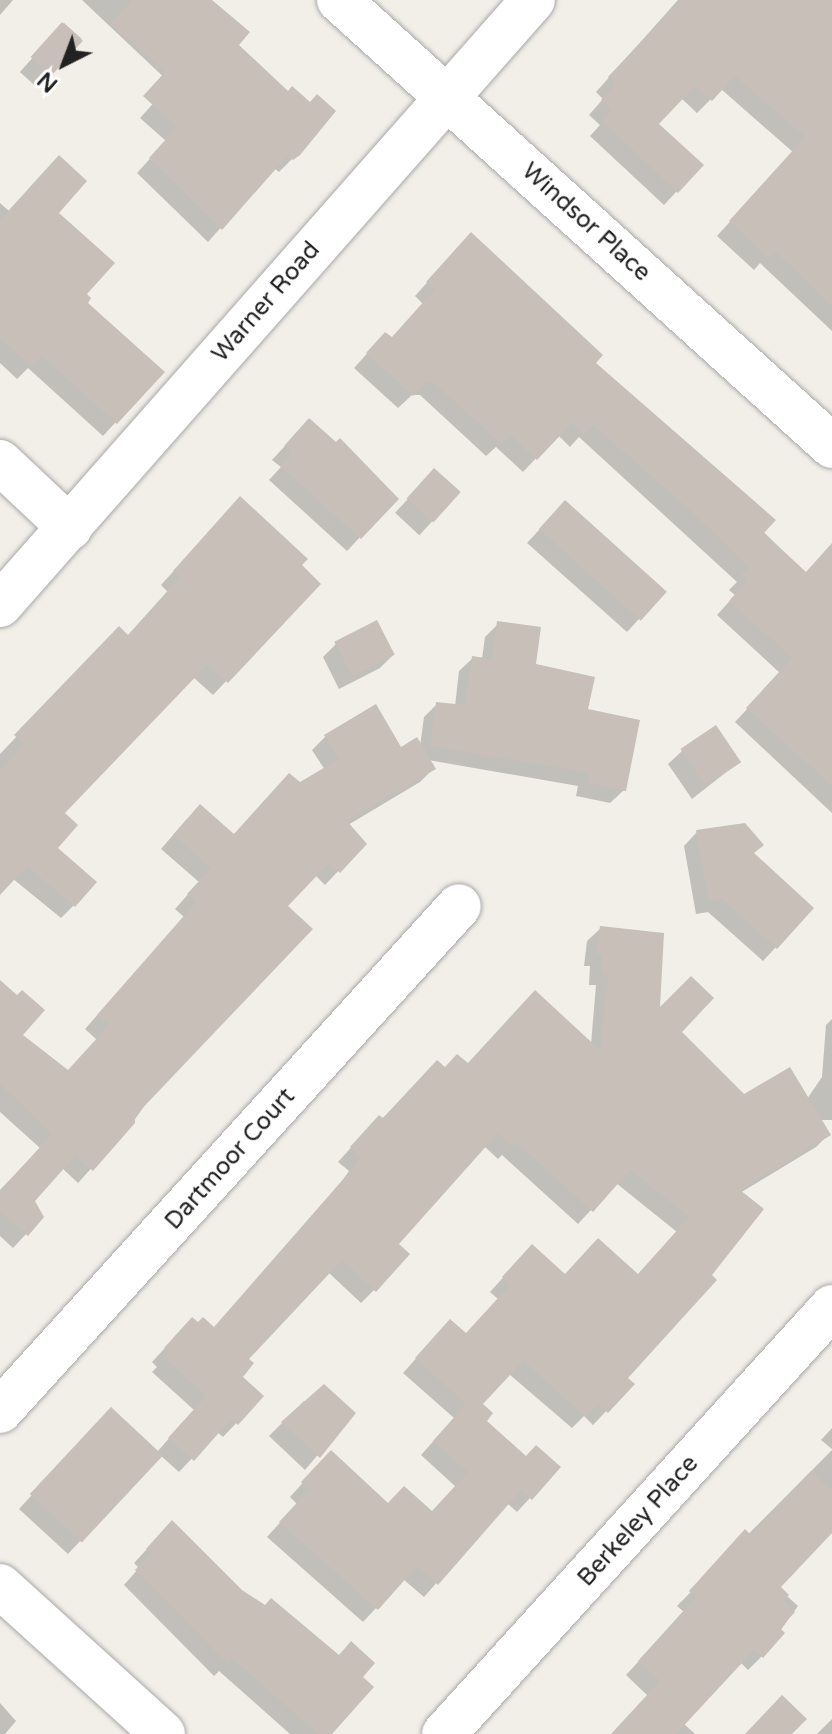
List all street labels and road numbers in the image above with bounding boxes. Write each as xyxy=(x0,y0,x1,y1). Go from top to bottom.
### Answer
street label: Windsor Place xyxy=(516,157,656,287)
street label: Warner Road xyxy=(206,236,326,368)
street label: Dartmoor Court xyxy=(159,1082,301,1236)
street label: Berkeley Place xyxy=(572,1450,704,1592)

